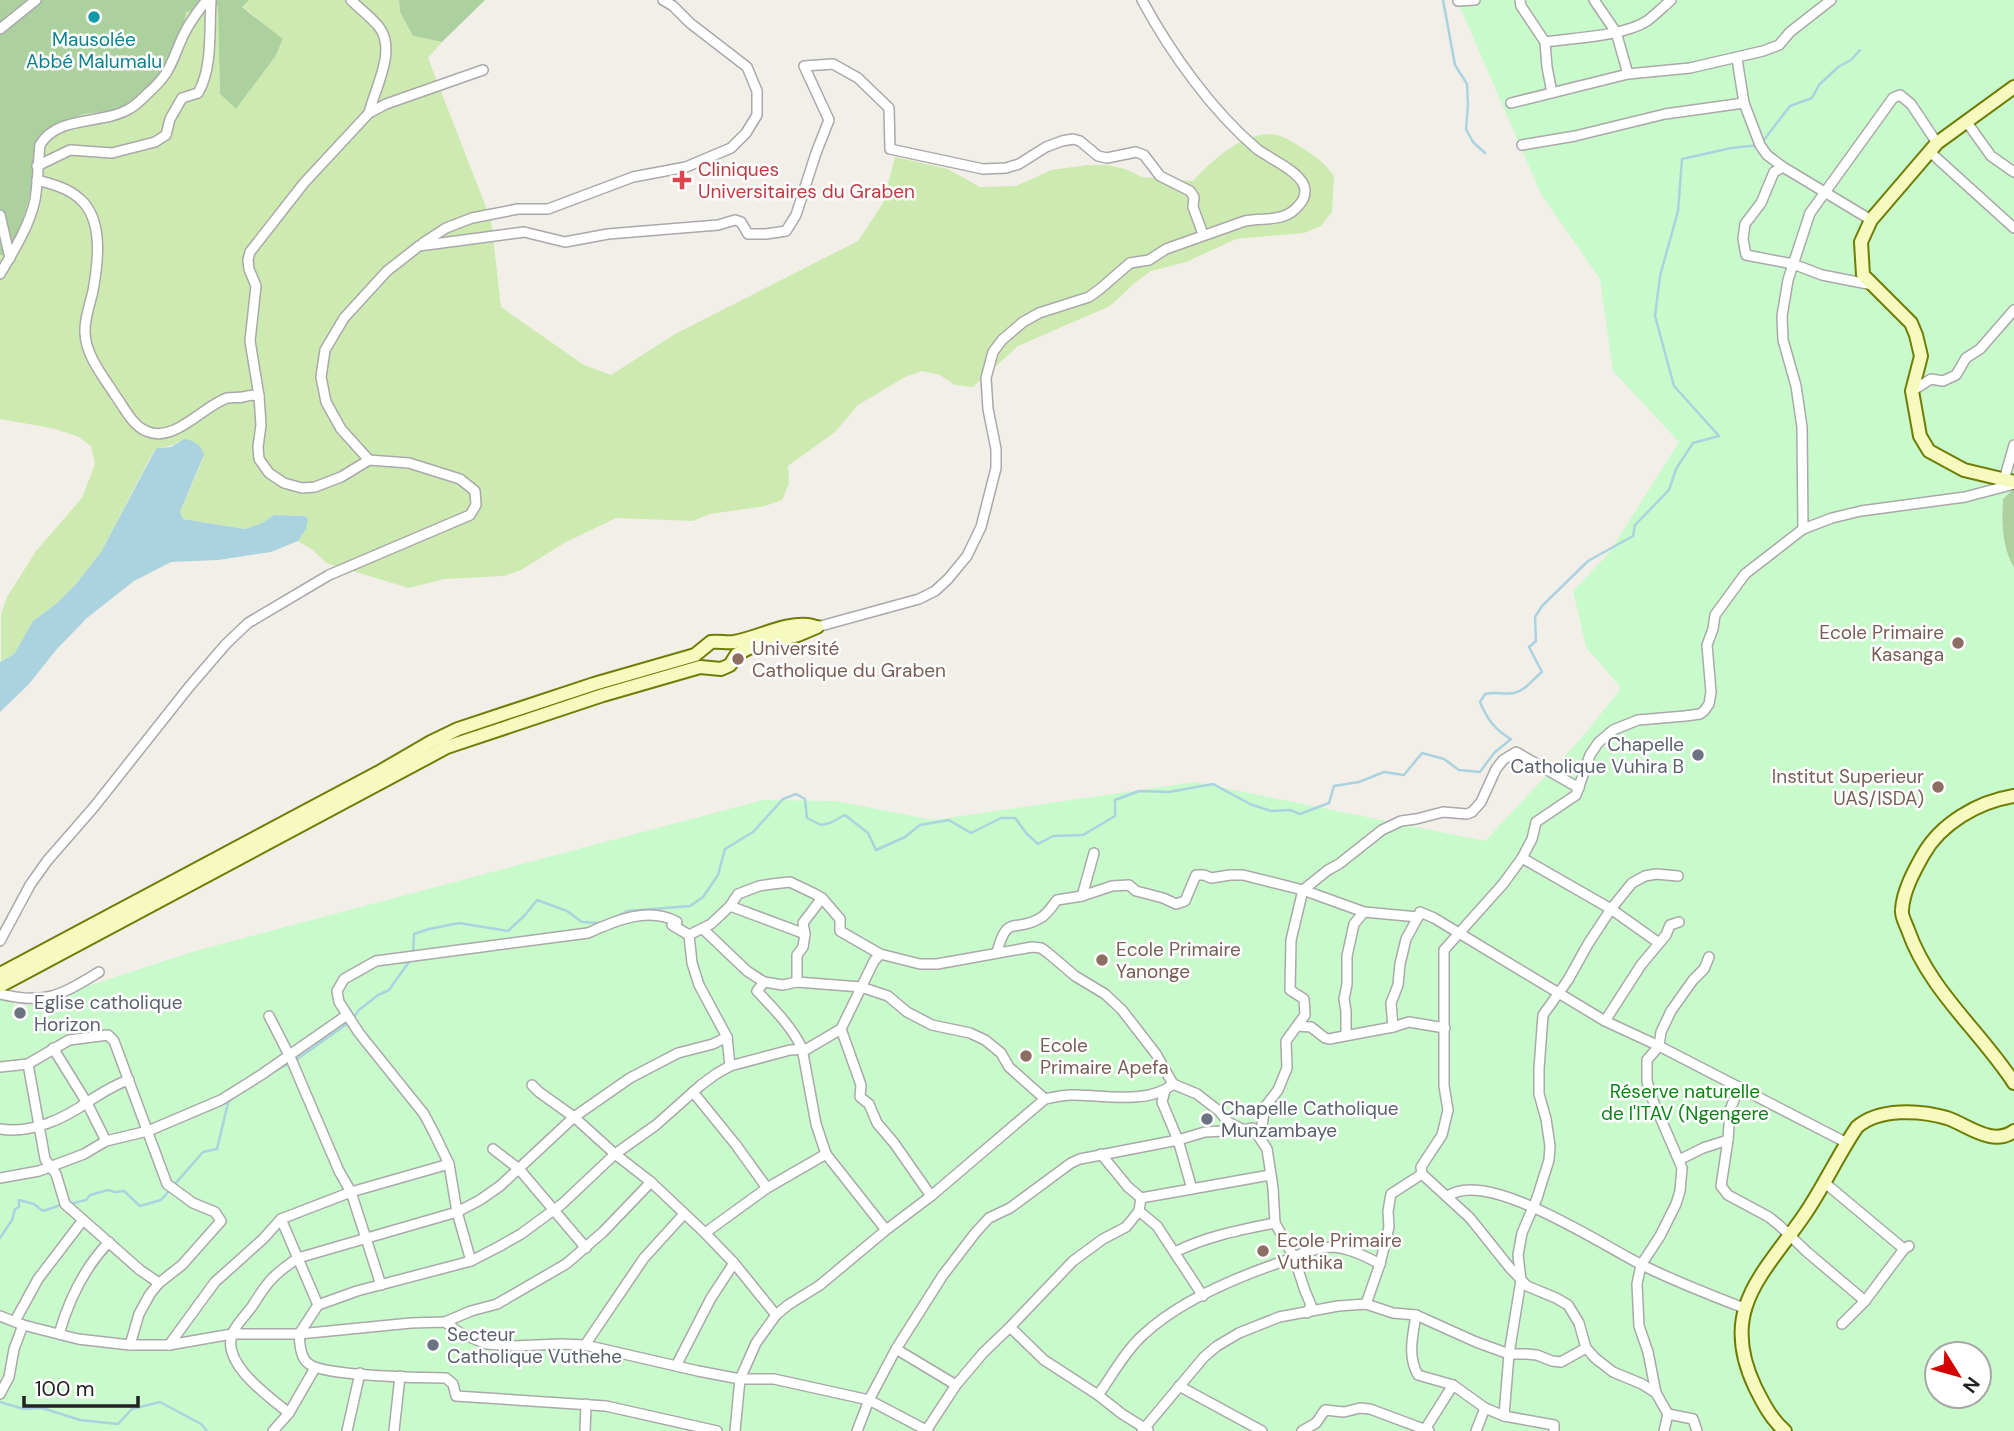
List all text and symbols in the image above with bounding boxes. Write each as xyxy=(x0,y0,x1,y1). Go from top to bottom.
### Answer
marker: Mausolée Abbé Malumalu xyxy=(86,9,102,25)
place label: Mausolée Abbé Malumalu xyxy=(26,27,162,74)
place label: Cliniques Universitaires du Graben xyxy=(698,157,915,204)
marker: Cliniques Universitaires du Graben xyxy=(672,170,692,190)
place label: Ecole Primaire Kasanga xyxy=(1819,620,1944,667)
marker: Ecole Primaire Kasanga xyxy=(1950,635,1966,651)
place label: Université Catholique du Graben xyxy=(752,636,946,683)
marker: Université Catholique du Graben xyxy=(730,651,746,667)
place label: Chapelle Catholique Vuhira B xyxy=(1510,732,1684,779)
marker: Chapelle Catholique Vuhira B xyxy=(1690,747,1706,763)
place label: Institut Superieur UAS/ISDA) xyxy=(1772,764,1924,811)
marker: Institut Superieur UAS/ISDA) xyxy=(1930,779,1946,795)
place label: Ecole Primaire Yanonge xyxy=(1116,937,1241,984)
marker: Ecole Primaire Yanonge xyxy=(1094,952,1110,968)
place label: Eglise catholique Horizon xyxy=(34,990,183,1037)
marker: Eglise catholique Horizon xyxy=(12,1005,28,1021)
place label: Ecole Primaire Apefa xyxy=(1040,1033,1169,1080)
marker: Ecole Primaire Apefa xyxy=(1018,1048,1034,1064)
park label: Réserve naturelle de l'ITAV (Ngengere xyxy=(1601,1079,1769,1126)
place label: Chapelle Catholique Munzambaye xyxy=(1221,1096,1399,1143)
marker: Chapelle Catholique Munzambaye xyxy=(1199,1111,1215,1127)
place label: Ecole Primaire Vuthika xyxy=(1277,1228,1402,1275)
marker: Ecole Primaire Vuthika xyxy=(1255,1243,1271,1259)
place label: Secteur Catholique Vuthehe xyxy=(447,1322,622,1369)
marker: Secteur Catholique Vuthehe xyxy=(425,1337,441,1353)
north arrow xyxy=(1923,1340,1993,1410)
scale bar xyxy=(24,1364,138,1408)
text: N xyxy=(1957,1372,1985,1398)
text: 100 m xyxy=(35,1375,95,1403)

